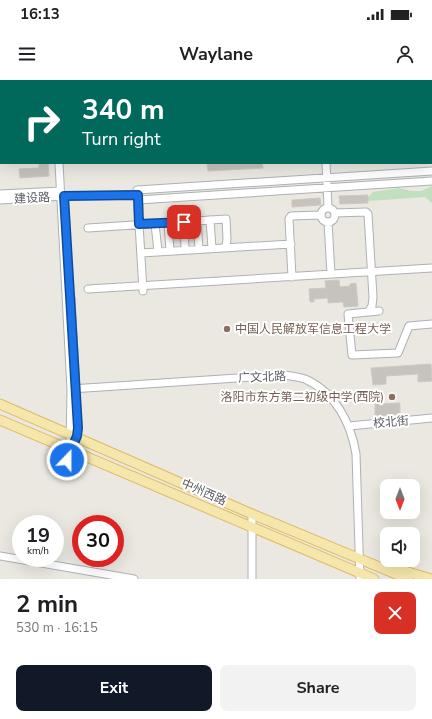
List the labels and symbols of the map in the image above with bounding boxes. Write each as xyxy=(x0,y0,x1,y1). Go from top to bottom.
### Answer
street label: 建设路 xyxy=(14,189,50,207)
pin xyxy=(167,205,201,239)
place label: 中国人民解放军信息工程大学 xyxy=(235,321,391,337)
marker: 中国人民解放军信息工程大学 xyxy=(222,324,232,334)
street label: 广文北路 xyxy=(238,368,286,386)
place label: 洛阳市东方第二初级中学(西院) xyxy=(220,389,384,405)
marker: 洛阳市东方第二初级中学(西院) xyxy=(387,392,397,402)
street label: 校北街 xyxy=(372,412,410,432)
position arrow xyxy=(46,439,88,481)
street label: 中州西路 xyxy=(179,475,229,509)
north arrow xyxy=(380,479,420,519)
speed limit sign: 30 xyxy=(72,515,124,567)

